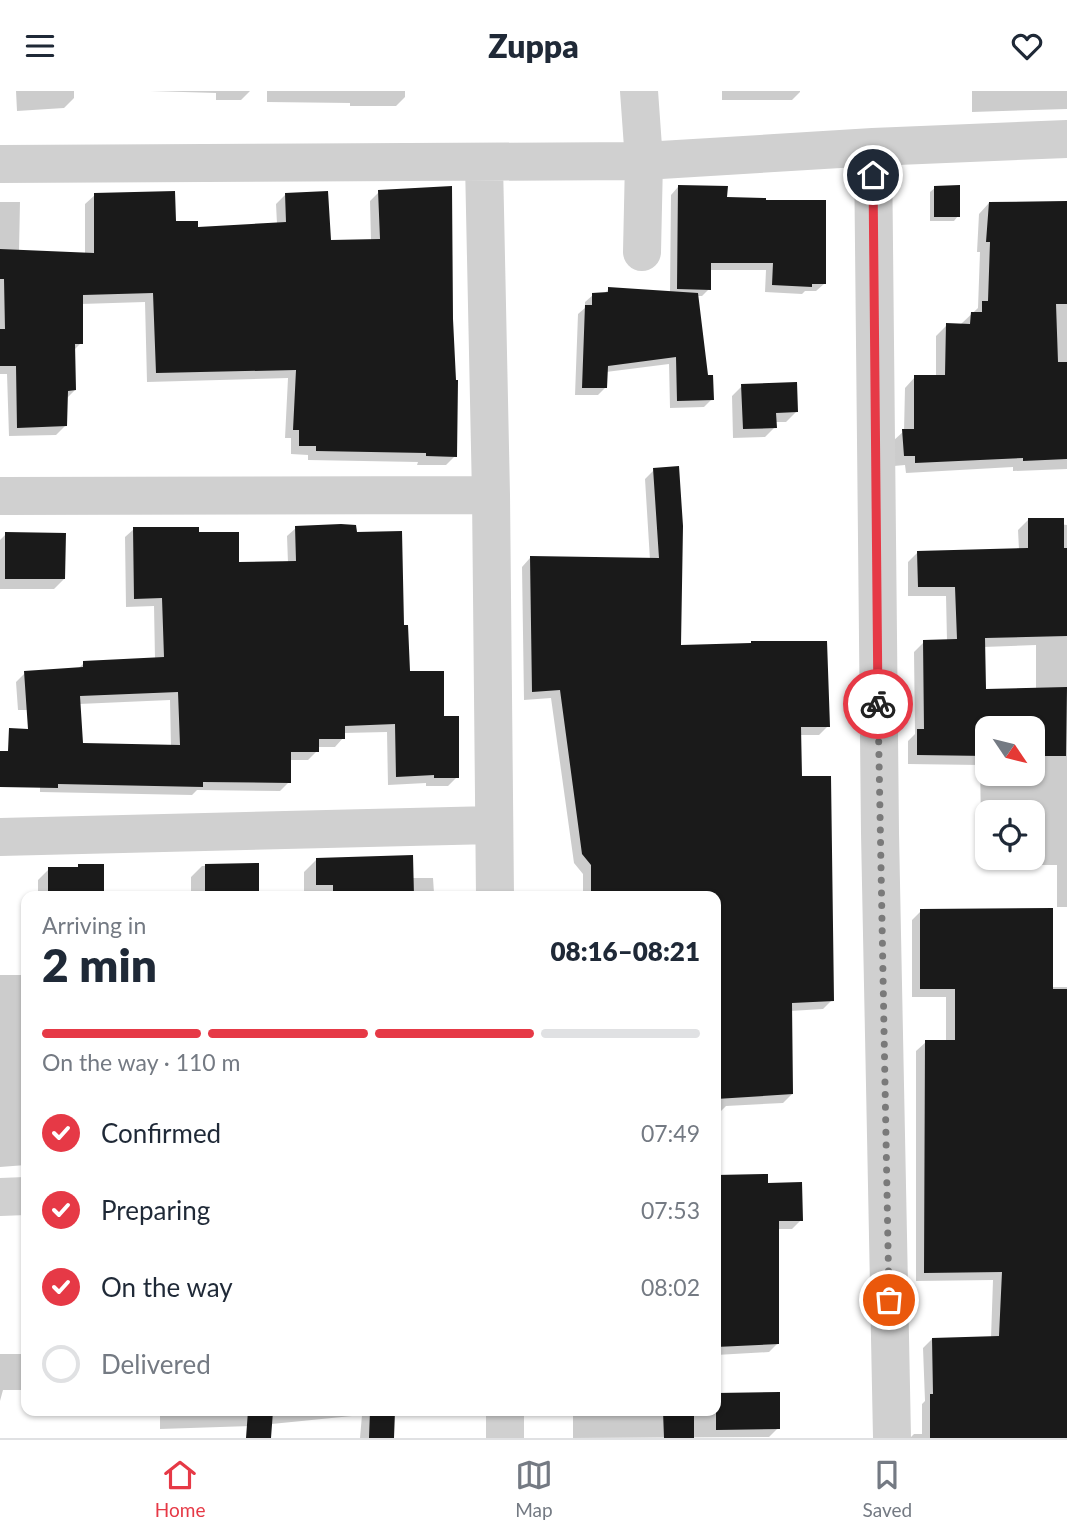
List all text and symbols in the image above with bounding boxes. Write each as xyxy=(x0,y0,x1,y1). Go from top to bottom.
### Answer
text: Zuppa xyxy=(488,26,579,65)
icon: menu xyxy=(21,27,59,65)
icon: heart xyxy=(1008,27,1046,65)
pin xyxy=(843,145,903,205)
icon: home xyxy=(854,156,892,194)
courier xyxy=(843,669,913,739)
icon: bike xyxy=(859,685,897,723)
north arrow xyxy=(975,716,1045,786)
map controls xyxy=(975,716,1045,870)
button: locate xyxy=(975,800,1045,870)
text: Arriving in xyxy=(42,911,146,939)
text: 08:16–08:21 xyxy=(550,935,700,967)
text: 2 min xyxy=(42,937,157,992)
text: On the way · 110 m xyxy=(42,1048,241,1076)
icon: check xyxy=(42,1114,80,1152)
text: Confirmed xyxy=(101,1117,221,1149)
text: 07:49 xyxy=(641,1119,700,1147)
icon: check xyxy=(42,1191,80,1229)
text: Preparing xyxy=(101,1194,210,1226)
text: 07:53 xyxy=(641,1196,700,1224)
icon: check xyxy=(42,1268,80,1306)
pin xyxy=(859,1270,919,1330)
text: On the way xyxy=(101,1271,233,1303)
text: 08:02 xyxy=(641,1273,700,1301)
icon: bag xyxy=(870,1281,908,1319)
text: Delivered xyxy=(101,1348,211,1380)
tab: Home xyxy=(155,1456,205,1521)
tab: Map xyxy=(515,1456,553,1521)
tab: Saved xyxy=(863,1456,912,1521)

